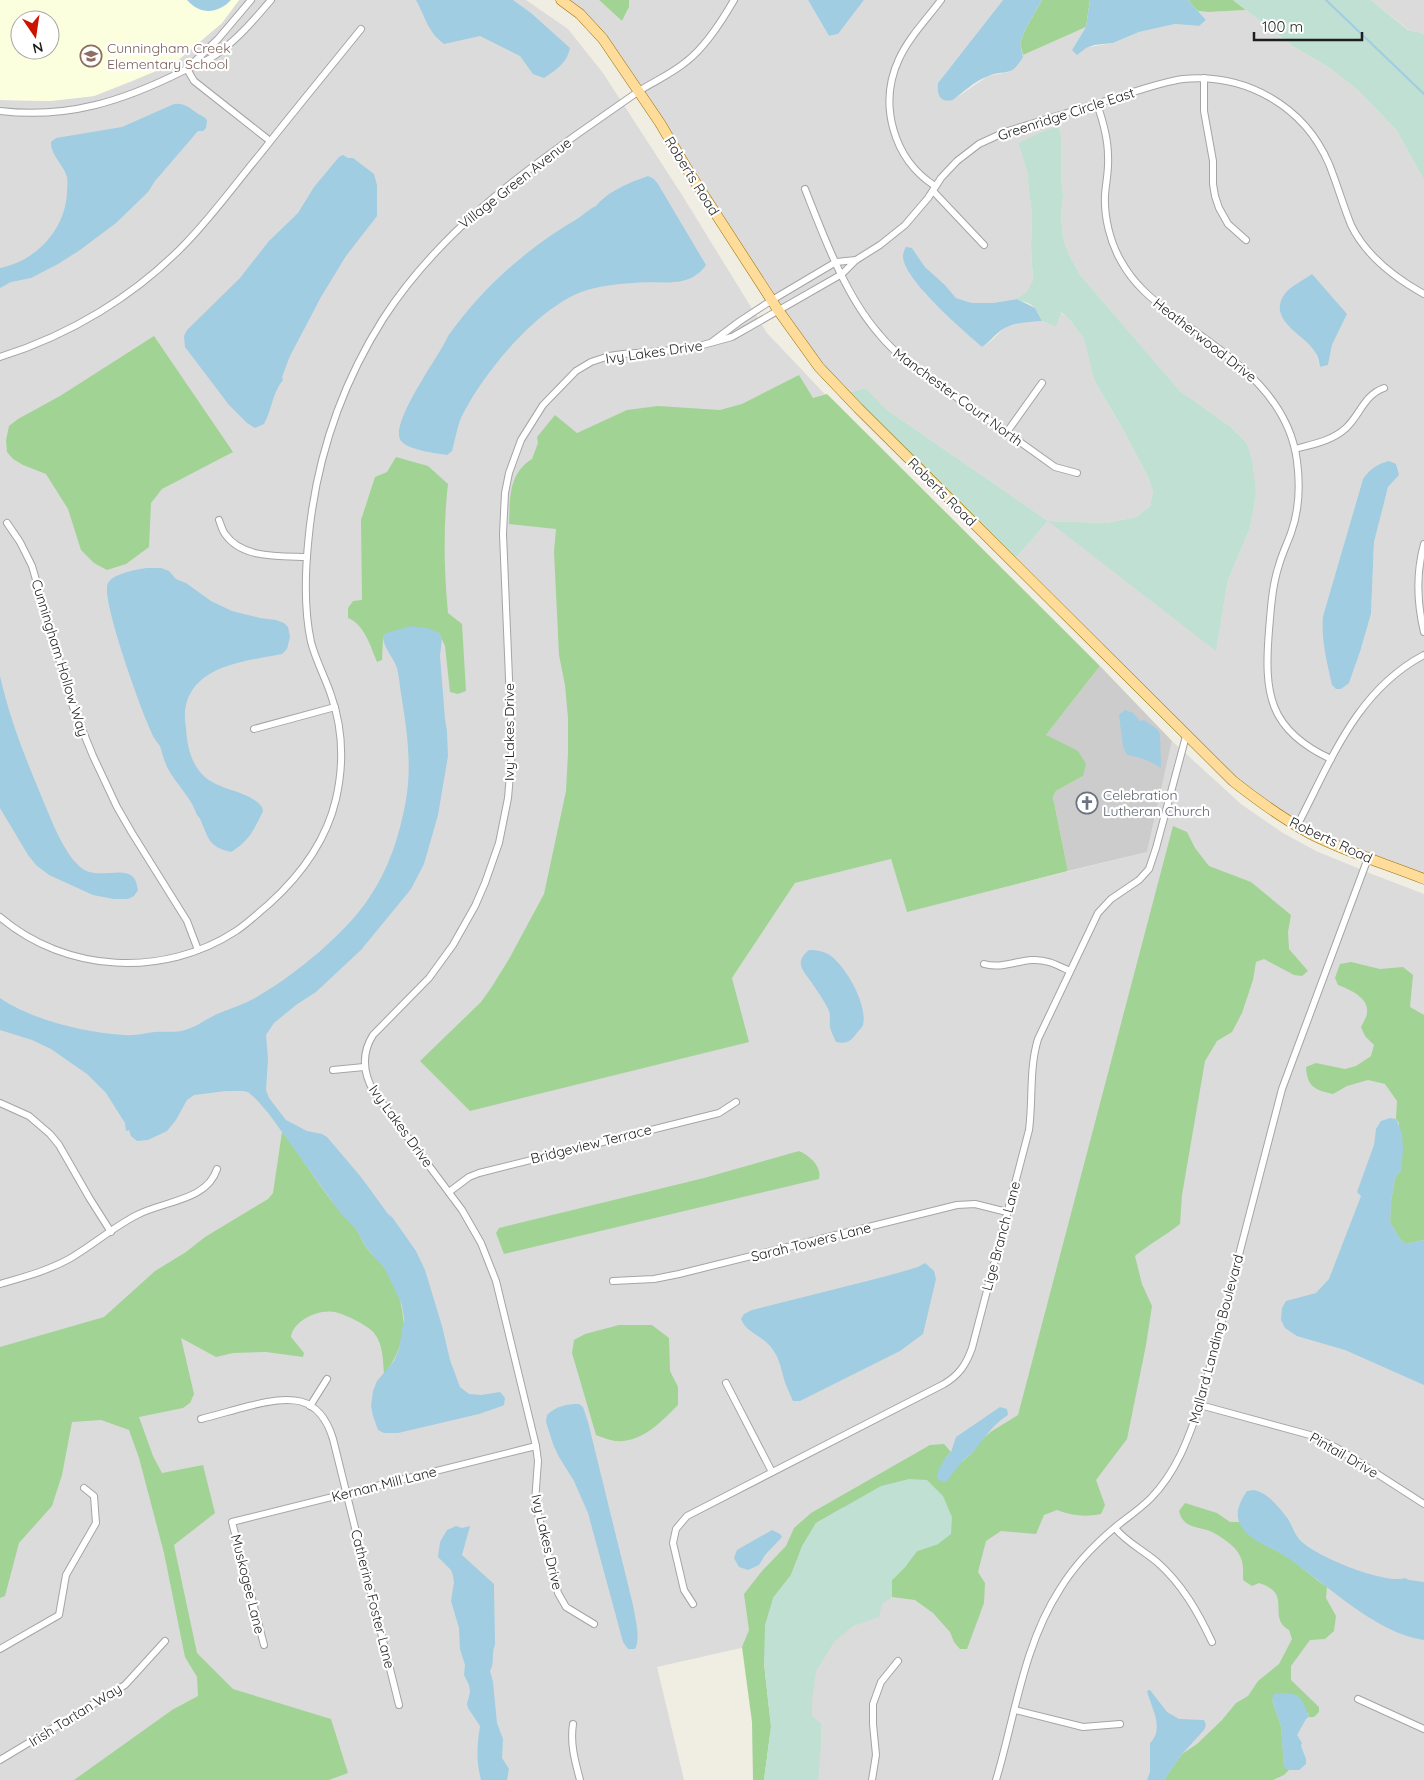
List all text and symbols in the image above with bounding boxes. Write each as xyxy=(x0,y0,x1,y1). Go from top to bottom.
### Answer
north arrow xyxy=(10,10,60,60)
scale bar xyxy=(1254,10,1362,42)
text: 100 m xyxy=(1262,17,1303,36)
text: N xyxy=(31,38,45,58)
place label: Cunningham Creek Elementary School xyxy=(107,39,231,73)
school or university icon: Cunningham Creek Elementary School xyxy=(79,44,103,68)
street label: Greenridge Circle East xyxy=(995,83,1137,145)
street label: Village Green Avenue xyxy=(455,133,575,233)
street label: Roberts Road xyxy=(661,133,723,219)
street label: Heatherwood Drive xyxy=(1150,294,1261,386)
street label: Ivy Lakes Drive xyxy=(604,336,704,368)
street label: Manchester Court North xyxy=(890,344,1026,450)
street label: Roberts Road xyxy=(904,454,980,530)
street label: Cunningham Hollow Way xyxy=(27,577,93,739)
street label: Ivy Lakes Drive xyxy=(500,683,518,781)
place label: Celebration Lutheran Church xyxy=(1103,786,1210,820)
church icon: Celebration Lutheran Church xyxy=(1075,791,1099,815)
street label: Roberts Road xyxy=(1287,813,1375,867)
street label: Ivy Lakes Drive xyxy=(365,1081,437,1171)
street label: Bridgeview Terrace xyxy=(529,1120,653,1168)
street label: Lige Branch Lane xyxy=(978,1179,1024,1293)
street label: Sarah Towers Lane xyxy=(749,1218,873,1266)
street label: Mallard Landing Boulevard xyxy=(1185,1252,1247,1426)
street label: Pintail Drive xyxy=(1306,1428,1382,1482)
street label: Kernan Mill Lane xyxy=(330,1462,439,1506)
street label: Ivy Lakes Drive xyxy=(527,1492,567,1592)
street label: Catherine Foster Lane xyxy=(347,1527,399,1671)
street label: Muskogee Lane xyxy=(227,1532,269,1636)
street label: Irish Tartan Way xyxy=(25,1679,125,1751)

